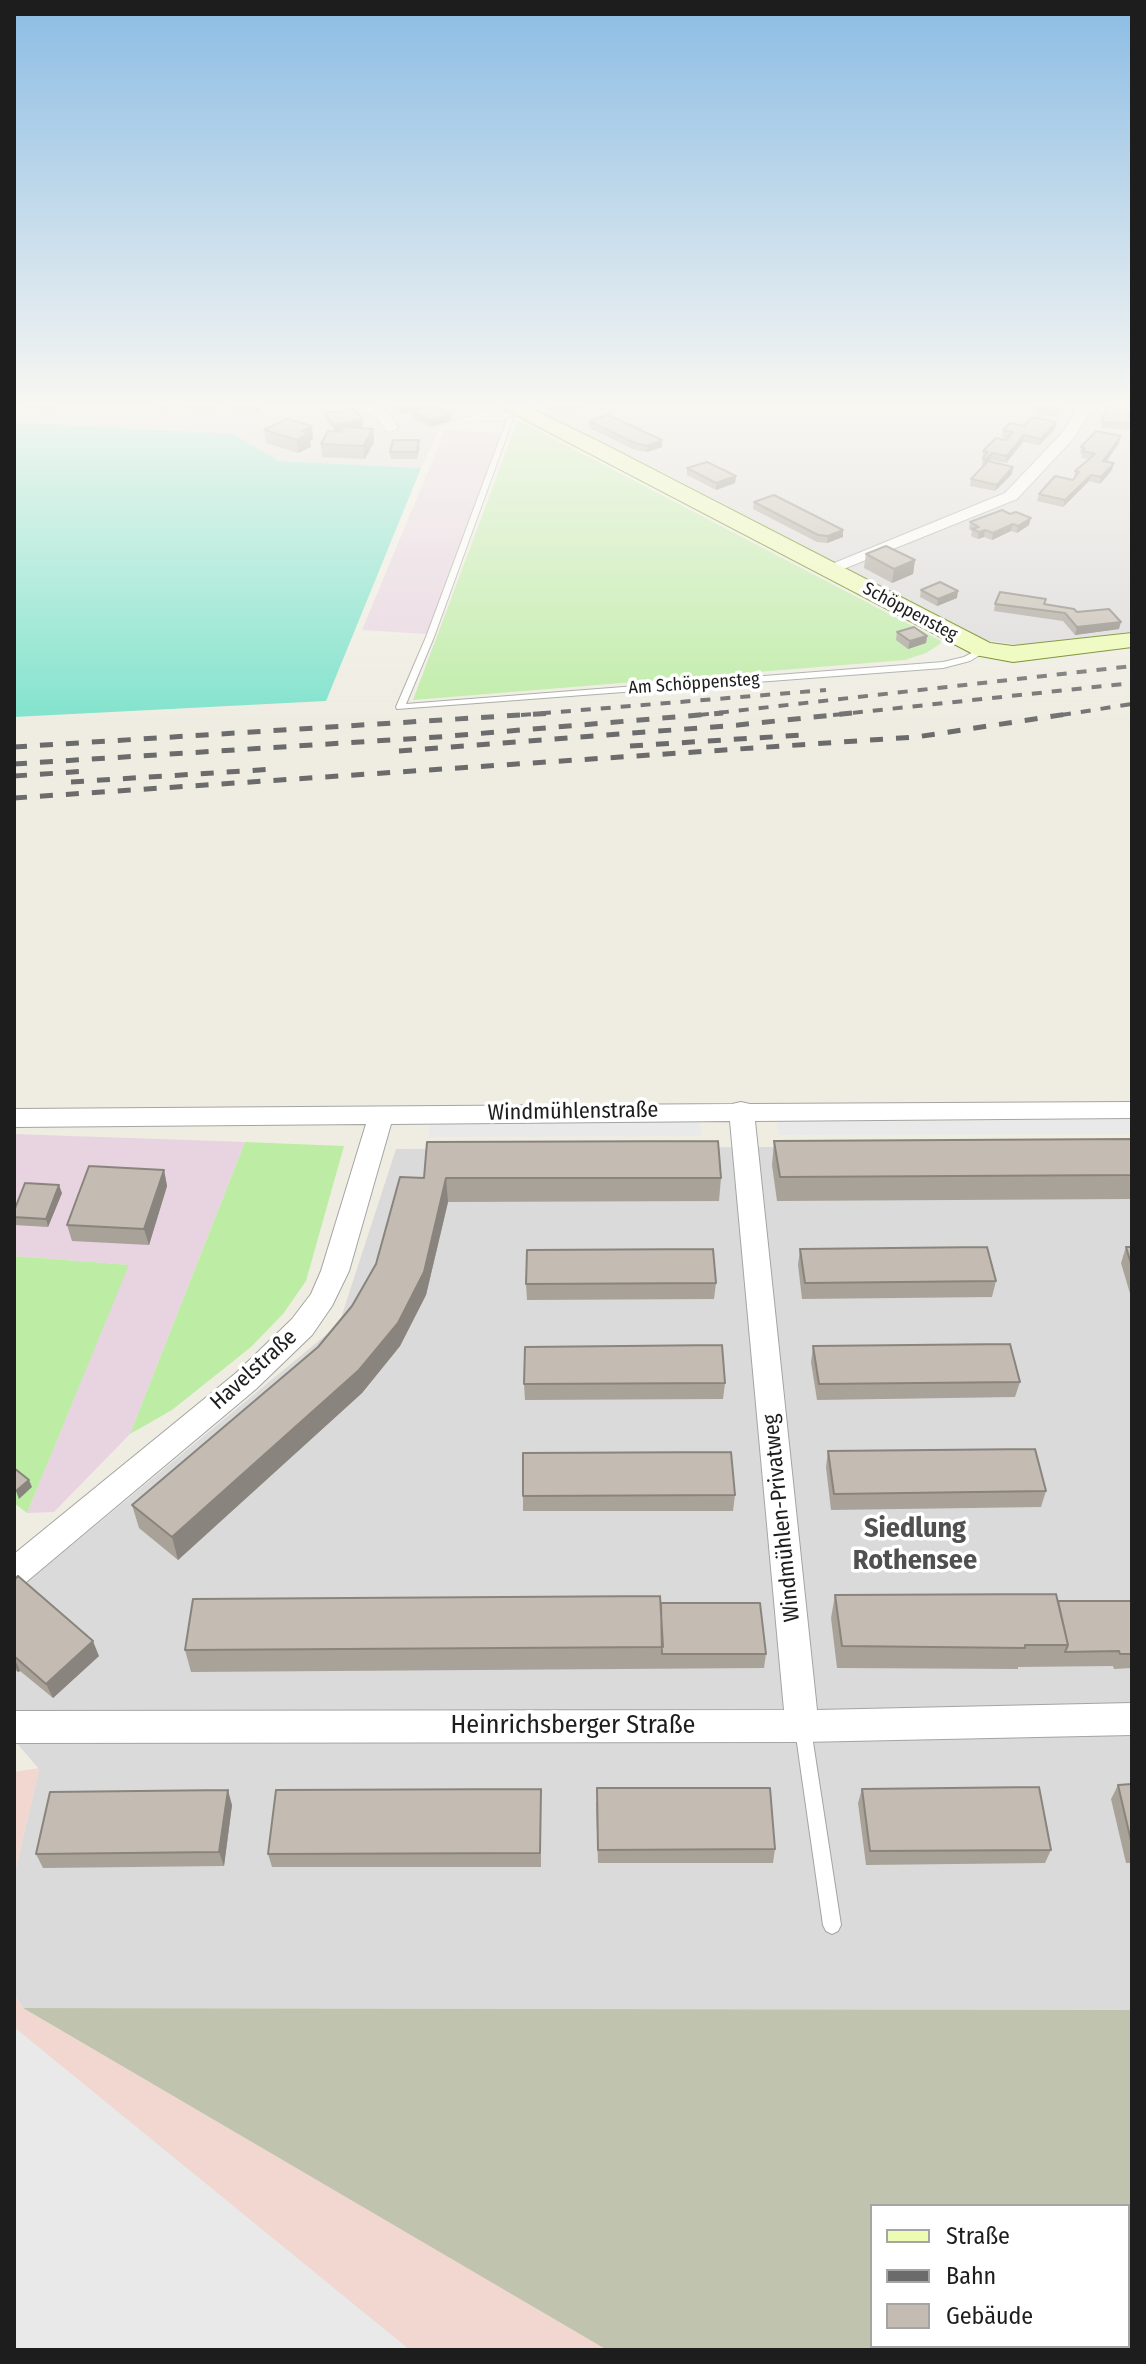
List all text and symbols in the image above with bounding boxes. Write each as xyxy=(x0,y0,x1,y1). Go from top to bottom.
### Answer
street label: Schöppensteg xyxy=(859,578,961,646)
street label: Am Schöppensteg xyxy=(628,669,760,699)
street label: Windmühlenstraße xyxy=(487,1097,659,1127)
street label: Havelstraße xyxy=(205,1324,303,1416)
street label: Windmühlen-Privatweg xyxy=(758,1413,806,1623)
district label: Siedlung Rothensee xyxy=(853,1512,977,1578)
street label: Heinrichsberger Straße xyxy=(451,1710,695,1742)
legend xyxy=(870,2204,1130,2348)
text: Straße xyxy=(946,2222,1010,2250)
text: Bahn xyxy=(946,2262,996,2290)
text: Gebäude xyxy=(946,2302,1033,2330)

